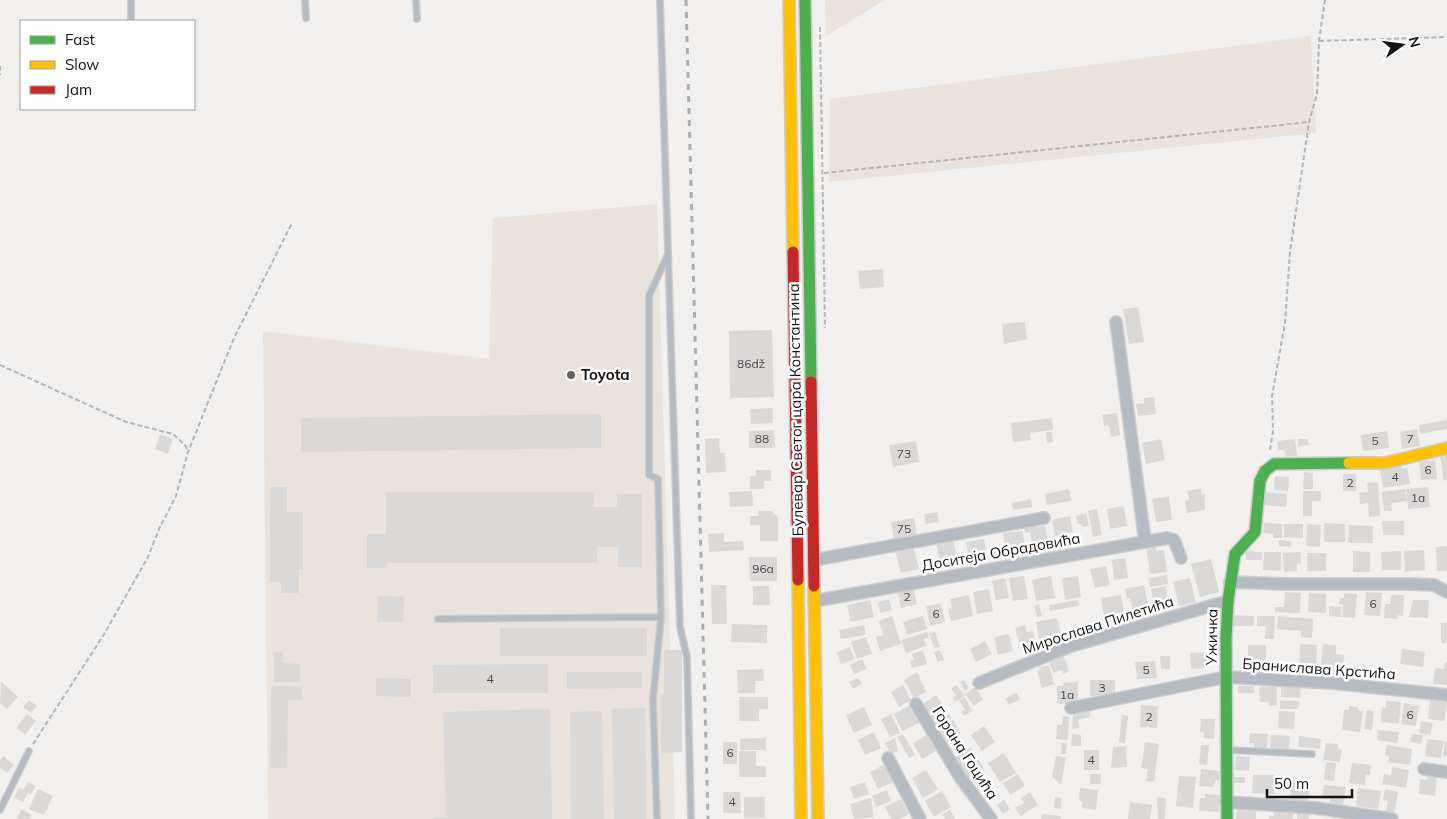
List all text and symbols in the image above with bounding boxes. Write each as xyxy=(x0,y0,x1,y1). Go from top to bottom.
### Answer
legend xyxy=(20,20,195,110)
north arrow xyxy=(1377,20,1427,70)
text: Fast xyxy=(65,30,95,49)
text: N xyxy=(1405,35,1425,49)
text: Slow xyxy=(65,55,99,74)
text: Jam xyxy=(65,80,92,99)
street label: Булевар Светог цара Константина xyxy=(784,283,807,537)
house number: 86dž xyxy=(737,356,765,371)
place label: Toyota xyxy=(581,365,630,384)
marker: Toyota xyxy=(565,369,577,381)
house number: 88 xyxy=(755,431,769,446)
house number: 7 xyxy=(1406,431,1414,446)
house number: 5 xyxy=(1371,433,1379,448)
house number: 73 xyxy=(897,446,911,461)
house number: 6 xyxy=(1424,462,1432,477)
house number: 4 xyxy=(1391,469,1399,484)
house number: 2 xyxy=(1346,475,1354,490)
house number: 1a xyxy=(1411,490,1425,505)
house number: 75 xyxy=(897,521,911,536)
street label: Доситеја Обрадовића xyxy=(920,528,1082,575)
house number: 96a xyxy=(752,561,774,576)
house number: 2 xyxy=(903,589,911,604)
street label: Мирослава Пилетића xyxy=(1020,591,1176,658)
house number: 6 xyxy=(1369,596,1377,611)
house number: 6 xyxy=(932,606,940,621)
street label: Ужичка xyxy=(1201,609,1221,666)
street label: Бранислава Крстића xyxy=(1242,654,1396,683)
house number: 5 xyxy=(1142,662,1150,677)
house number: 4 xyxy=(486,671,494,686)
house number: 3 xyxy=(1098,680,1106,695)
house number: 1a xyxy=(1060,687,1074,702)
street label: Горана Гоцића xyxy=(928,703,1003,803)
house number: 6 xyxy=(1406,707,1414,722)
house number: 2 xyxy=(1145,709,1153,724)
house number: 6 xyxy=(726,745,734,760)
house number: 4 xyxy=(1087,752,1095,767)
scale bar xyxy=(1267,766,1352,798)
text: 50 m xyxy=(1274,774,1309,793)
house number: 4 xyxy=(728,794,736,809)

